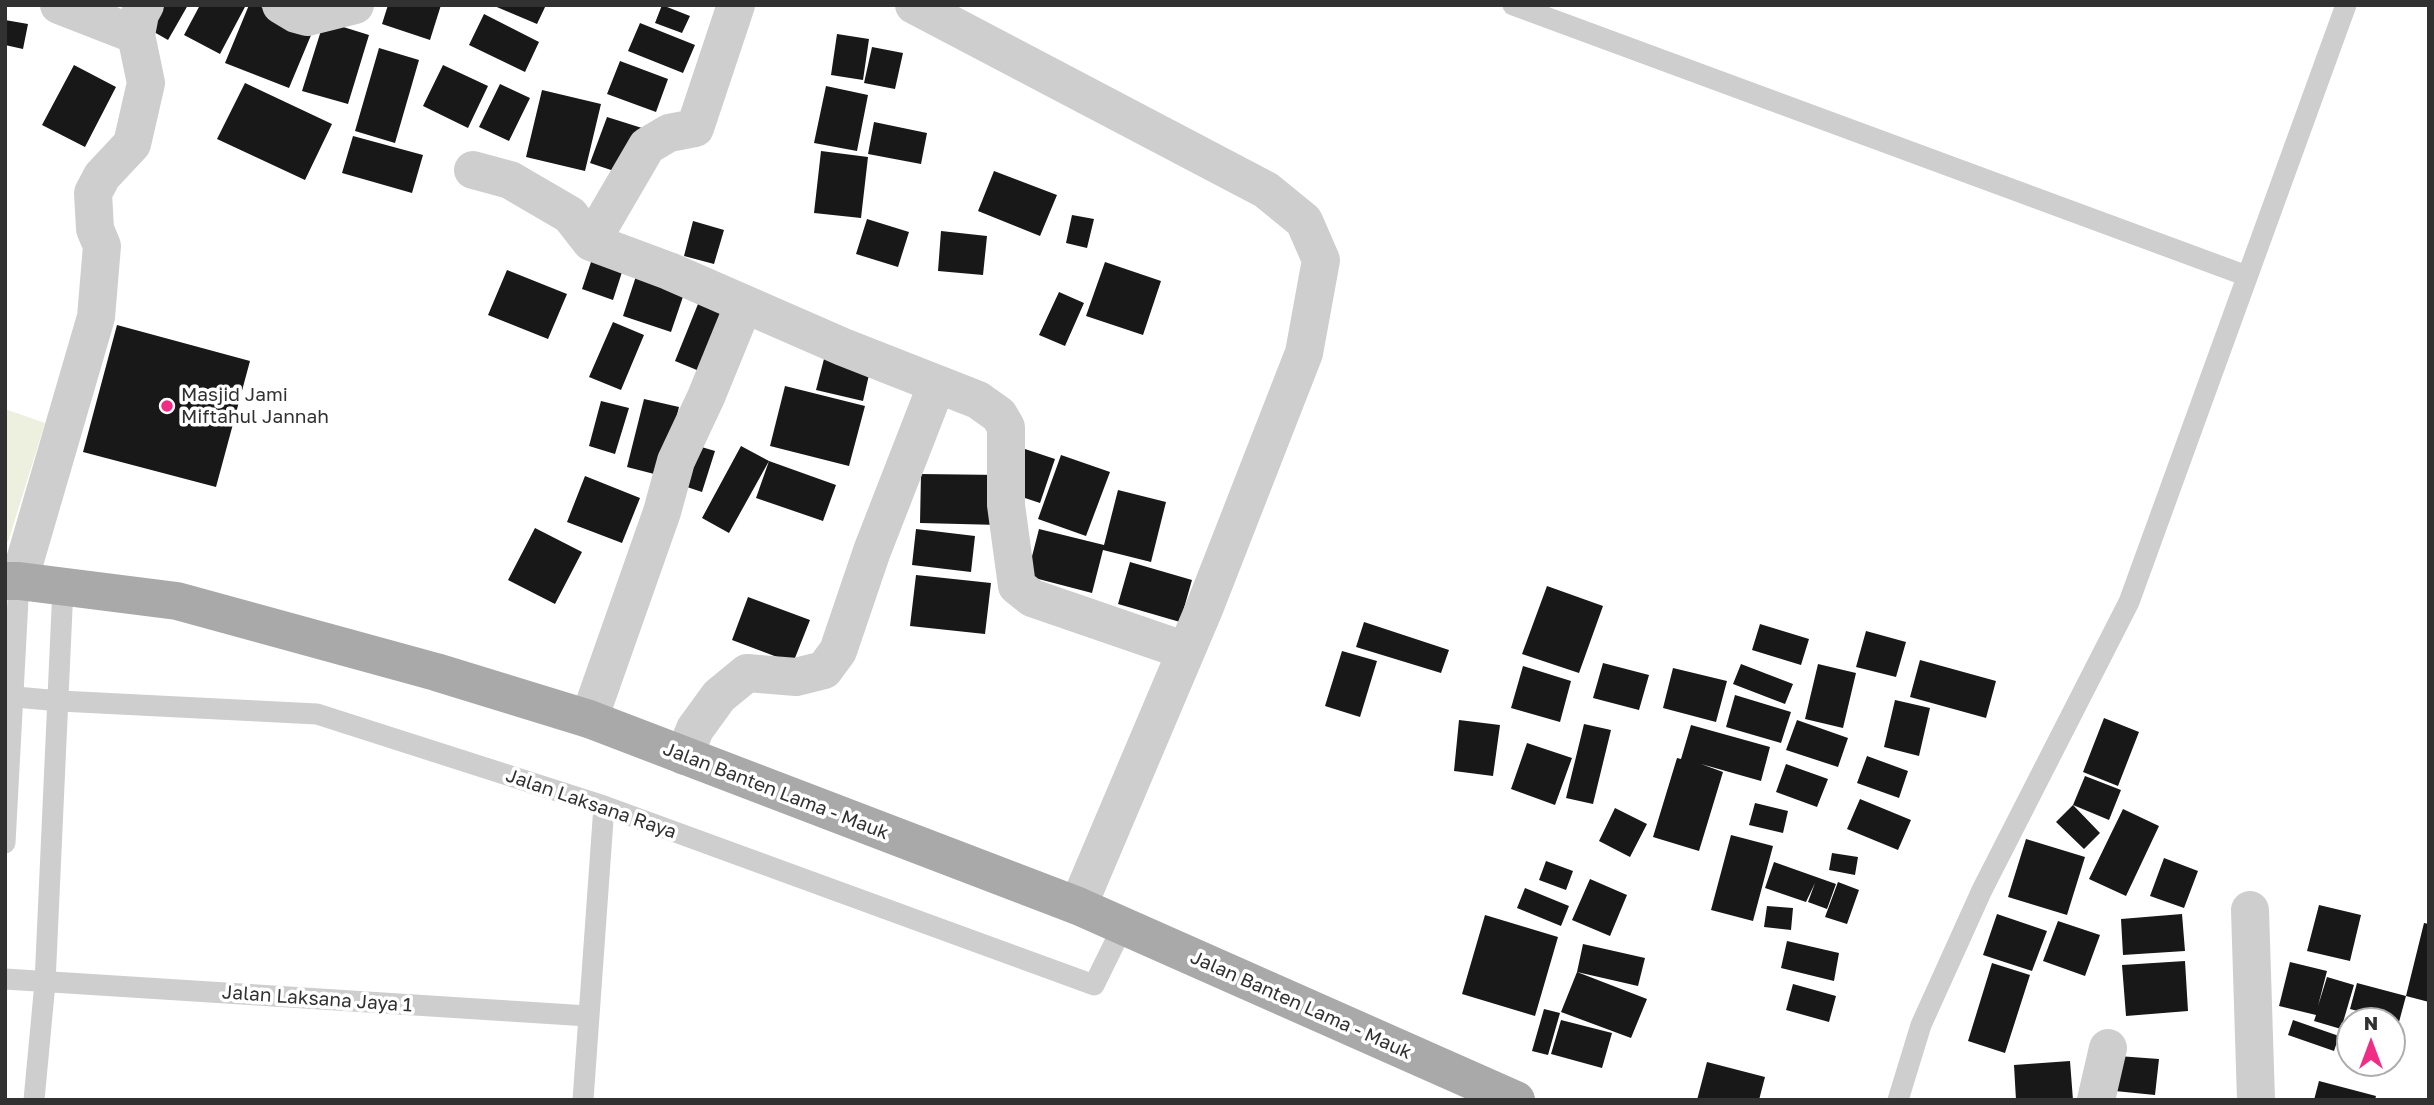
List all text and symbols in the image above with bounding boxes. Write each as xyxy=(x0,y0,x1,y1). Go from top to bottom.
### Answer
place label: Masjid Jami Miftahul Jannah xyxy=(181,384,329,428)
marker: Masjid Jami Miftahul Jannah xyxy=(159,398,175,414)
street label: Jalan Banten Lama - Mauk xyxy=(660,737,892,845)
street label: Jalan Laksana Raya xyxy=(503,764,679,844)
street label: Jalan Banten Lama - Mauk xyxy=(1187,946,1415,1064)
street label: Jalan Laksana Jaya 1 xyxy=(221,981,413,1017)
north arrow xyxy=(2336,1007,2406,1077)
text: N xyxy=(2364,1011,2378,1034)

